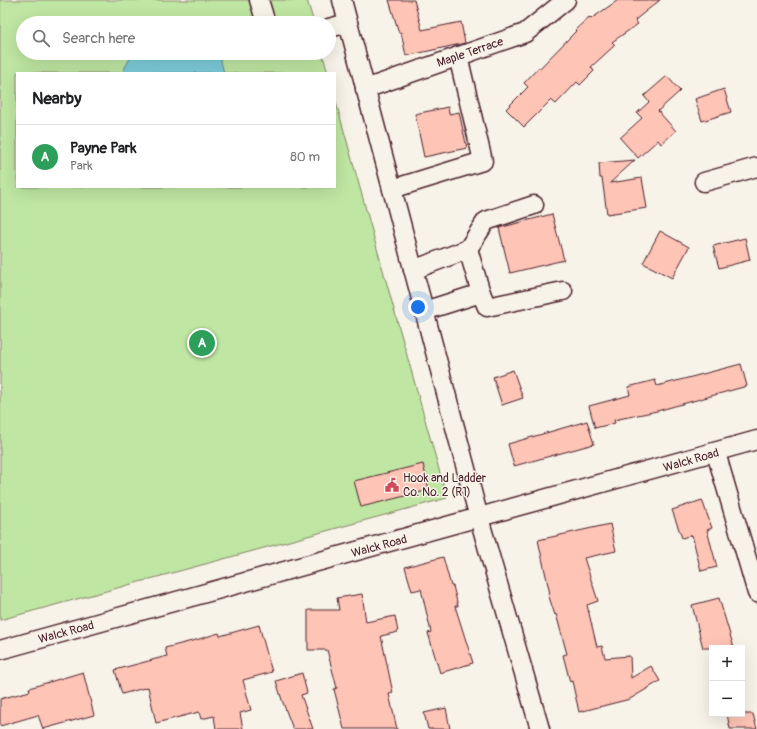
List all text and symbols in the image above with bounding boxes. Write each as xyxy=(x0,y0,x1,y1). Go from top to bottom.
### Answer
search box xyxy=(16,16,336,60)
icon: search xyxy=(30,27,52,49)
text: Search here xyxy=(62,29,135,48)
street label: Maple Terrace xyxy=(435,34,505,71)
text: Nearby xyxy=(32,88,81,109)
text: Payne Park xyxy=(70,139,136,158)
text: A xyxy=(41,149,49,165)
text: 80 m xyxy=(290,149,320,165)
text: Park xyxy=(70,158,93,174)
your location xyxy=(408,297,428,317)
pin: A xyxy=(189,328,215,358)
street label: Walck Road xyxy=(662,445,721,476)
place label: Hook and Ladder Co. No. 2 (R1) xyxy=(403,471,487,500)
public building icon: Hook and Ladder Co. No. 2 (R1) xyxy=(384,477,400,493)
street label: Walck Road xyxy=(350,532,409,561)
street label: Walck Road xyxy=(37,618,96,647)
map controls xyxy=(709,645,745,717)
button: + xyxy=(709,645,745,681)
button: − xyxy=(709,681,745,717)

